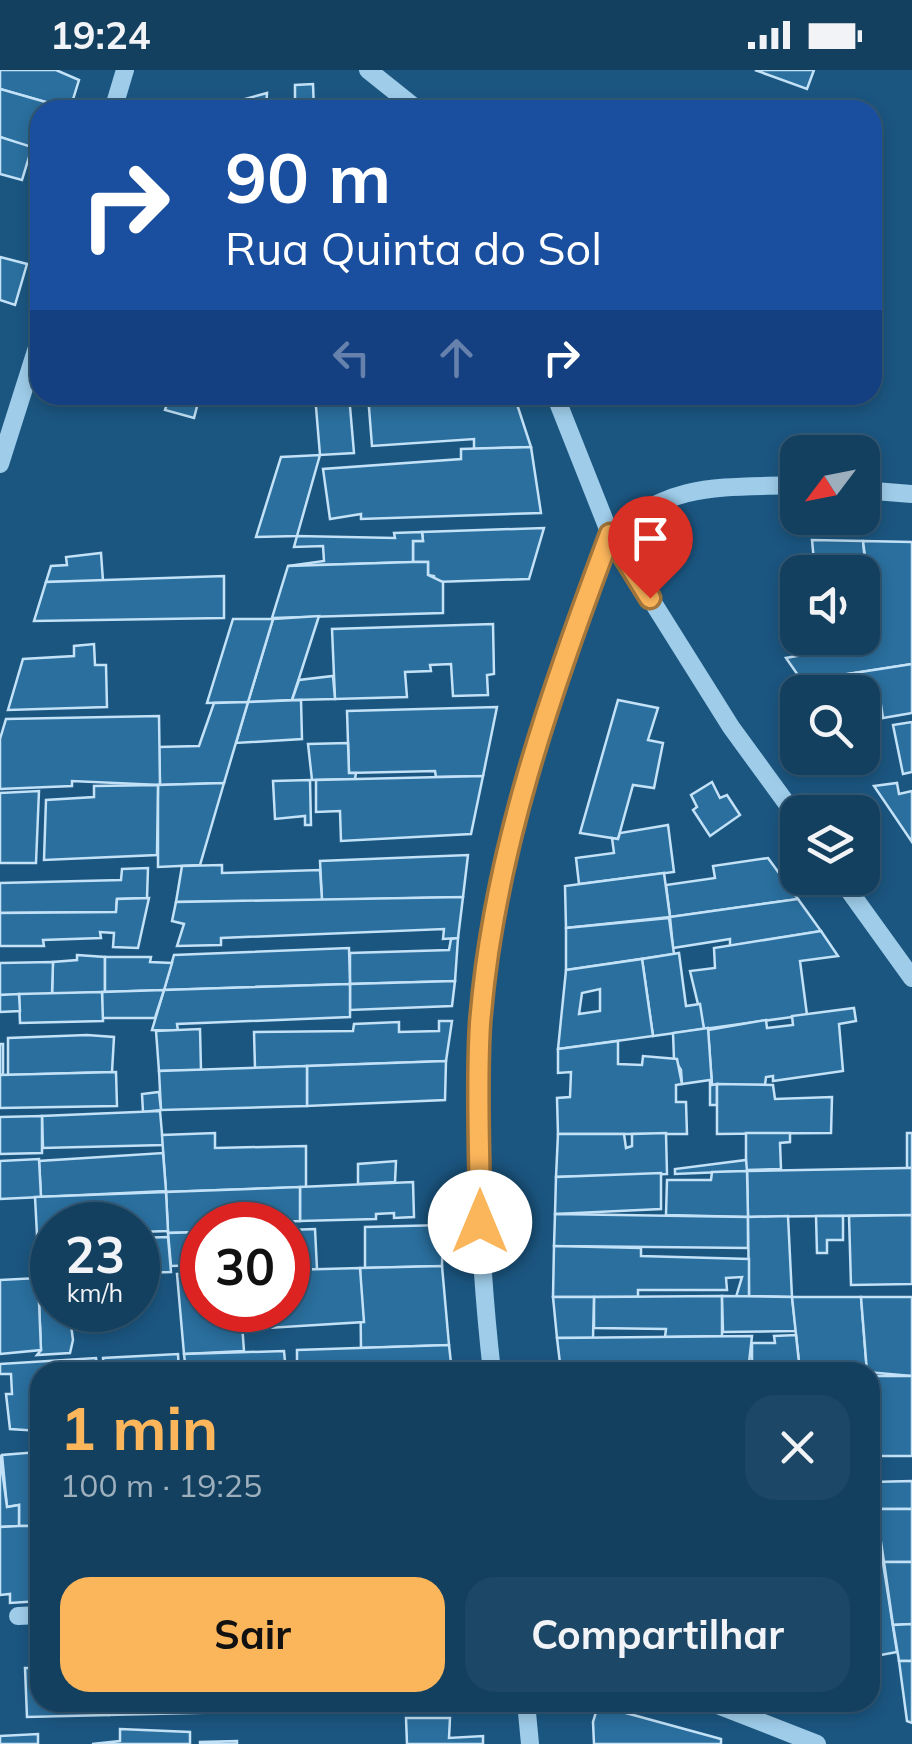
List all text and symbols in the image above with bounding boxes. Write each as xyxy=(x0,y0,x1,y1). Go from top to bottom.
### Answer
text: 19:24 xyxy=(50,11,151,59)
text: 90 m xyxy=(225,133,391,221)
icon: right xyxy=(60,140,190,270)
text: Rua Quinta do Sol xyxy=(225,220,602,276)
icon: left xyxy=(324,330,379,385)
icon: ahead xyxy=(429,330,484,385)
icon: right xyxy=(534,330,589,385)
north arrow xyxy=(780,435,880,535)
map controls xyxy=(780,435,880,895)
pin xyxy=(608,496,693,599)
icon: arrive xyxy=(623,511,678,566)
button: sound xyxy=(780,555,880,655)
button: search xyxy=(780,675,880,775)
button: layers xyxy=(780,795,880,895)
position arrow xyxy=(428,1170,532,1274)
speed limit sign: 30 xyxy=(180,1202,310,1332)
text: 23 xyxy=(65,1223,125,1286)
text: km/h xyxy=(67,1277,123,1308)
text: 1 min xyxy=(60,1390,218,1465)
button: close xyxy=(745,1395,850,1500)
text: 100 m · 19:25 xyxy=(60,1465,262,1505)
button: Sair xyxy=(60,1577,445,1692)
button: Compartilhar xyxy=(465,1577,850,1692)

